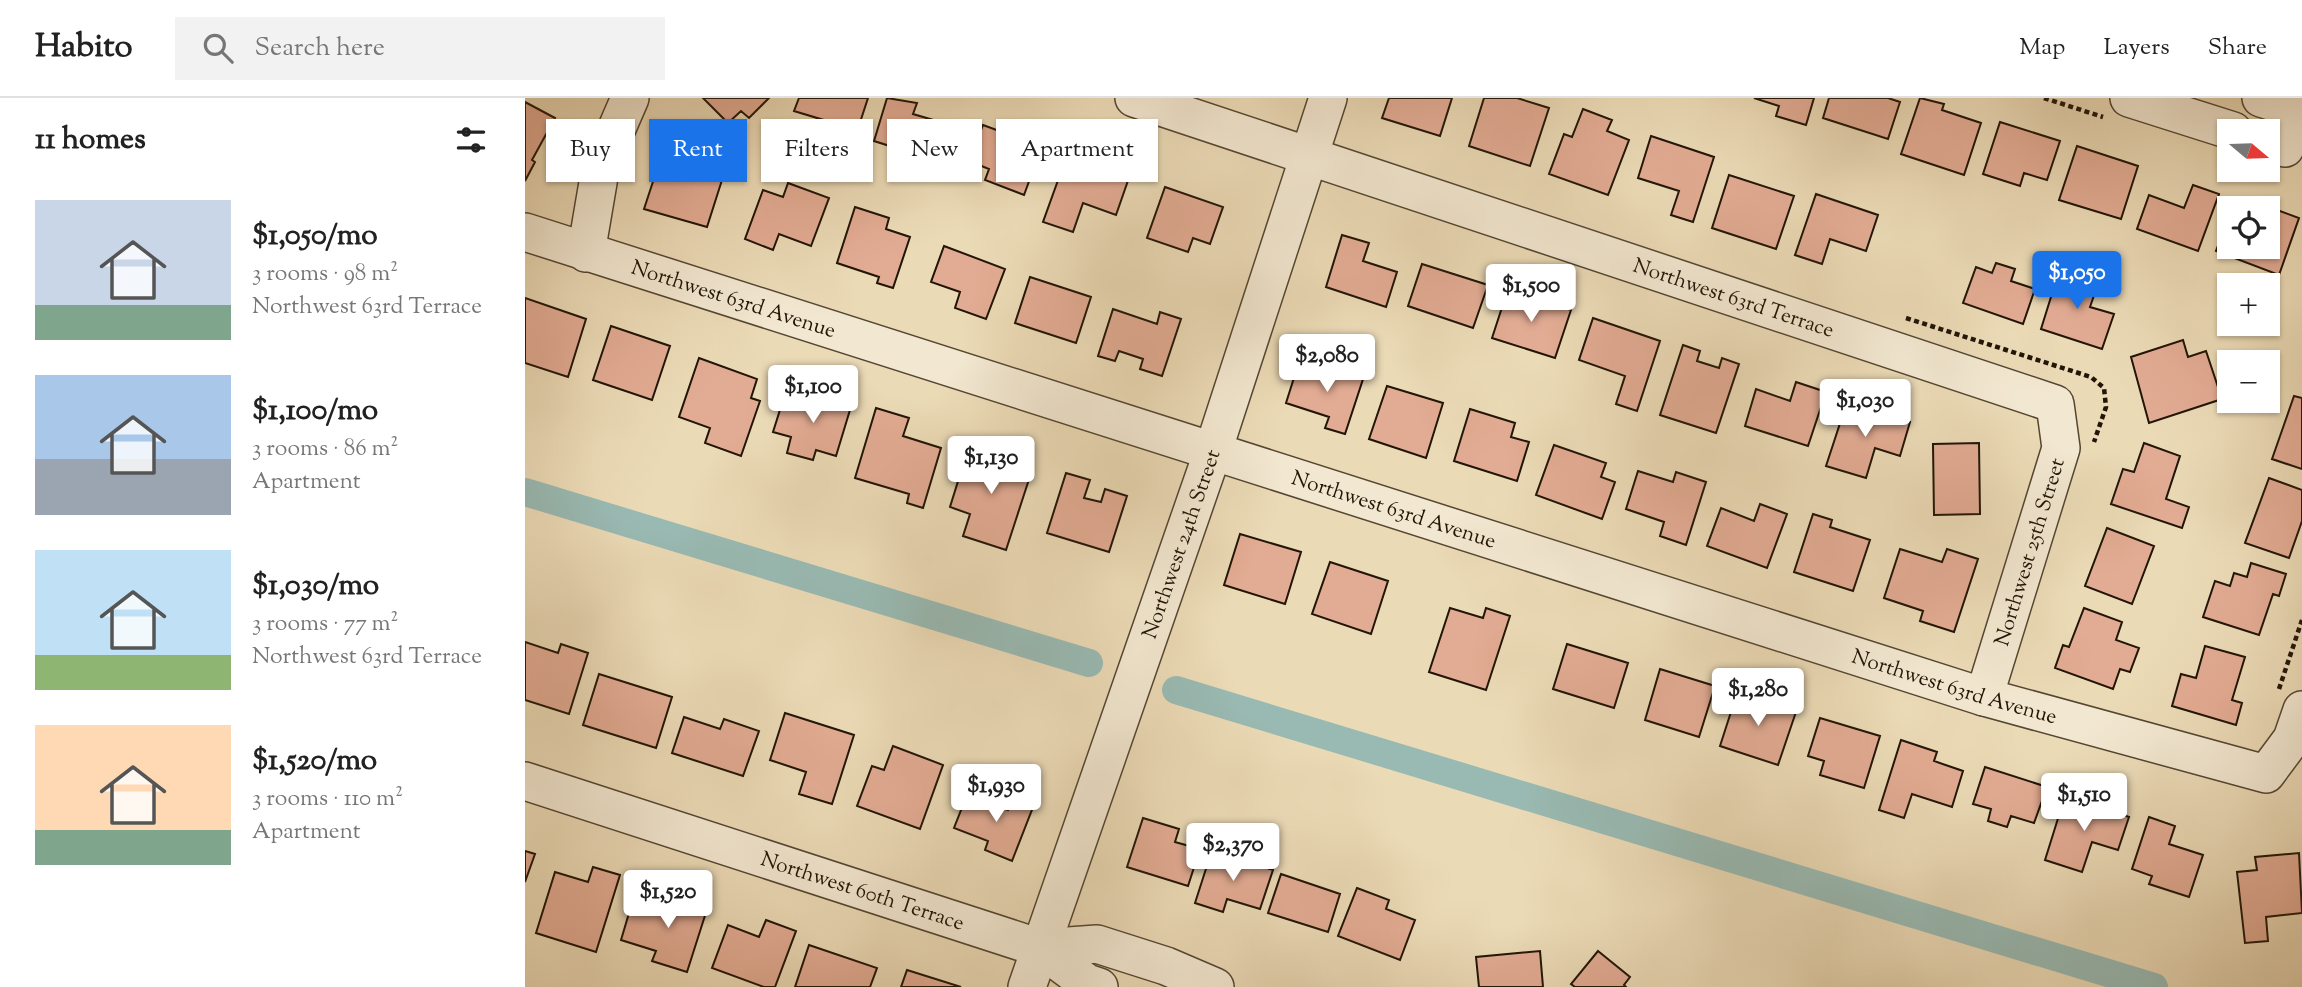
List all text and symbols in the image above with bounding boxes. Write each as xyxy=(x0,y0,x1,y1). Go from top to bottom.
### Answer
search box xyxy=(175,17,665,80)
text: Habito xyxy=(35,24,133,72)
icon: search xyxy=(199,29,237,67)
text: Search here xyxy=(255,30,385,67)
text: Map xyxy=(2019,31,2065,65)
text: Layers xyxy=(2103,31,2170,65)
text: Share xyxy=(2208,31,2267,65)
text: 11 homes xyxy=(35,119,146,162)
chip: Buy xyxy=(546,119,635,182)
chip: Rent xyxy=(649,119,747,182)
chip: Filters xyxy=(761,119,873,182)
chip: New xyxy=(887,119,982,182)
chip: Apartment xyxy=(996,119,1158,182)
north arrow xyxy=(2217,119,2280,182)
map controls xyxy=(2217,119,2280,413)
icon: filters xyxy=(452,121,490,159)
button: locate xyxy=(2217,196,2280,259)
text: $1,050/mo xyxy=(252,215,378,258)
icon: home xyxy=(91,228,175,312)
street label: Northwest 63rd Terrace xyxy=(1629,252,1838,347)
pin: $1,050 xyxy=(2020,252,2134,311)
street label: Northwest 63rd Avenue xyxy=(627,254,839,347)
text: $1,050 xyxy=(2048,257,2106,290)
text: 3 rooms · 98 m² xyxy=(252,258,398,291)
pin: $1,500 xyxy=(1474,264,1588,324)
text: $1,500 xyxy=(1502,270,1560,303)
button: + xyxy=(2217,273,2280,336)
text: Northwest 63rd Terrace xyxy=(252,291,482,324)
pin: $2,080 xyxy=(1270,334,1384,394)
text: $2,080 xyxy=(1295,340,1359,373)
button: − xyxy=(2217,350,2280,413)
pin: $1,100 xyxy=(756,366,870,425)
text: $1,100 xyxy=(784,371,842,404)
pin: $1,030 xyxy=(1808,380,1922,439)
text: $1,030 xyxy=(1836,385,1894,418)
text: $1,100/mo xyxy=(252,390,378,433)
icon: home xyxy=(91,403,175,487)
text: 3 rooms · 86 m² xyxy=(252,433,398,466)
pin: $1,130 xyxy=(934,436,1048,496)
text: $1,130 xyxy=(964,442,1018,475)
street label: Northwest 24th Street xyxy=(1136,446,1229,643)
street label: Northwest 25th Street xyxy=(1988,455,2074,650)
street label: Northwest 63rd Avenue xyxy=(1287,464,1499,558)
text: Apartment xyxy=(252,466,361,499)
text: $1,030/mo xyxy=(252,565,379,608)
icon: home xyxy=(91,578,175,662)
text: 3 rooms · 77 m² xyxy=(252,608,398,641)
text: Northwest 63rd Terrace xyxy=(252,641,482,674)
street label: Northwest 63rd Avenue xyxy=(1847,643,2060,733)
pin: $1,280 xyxy=(1701,668,1815,728)
text: $1,280 xyxy=(1728,674,1788,707)
text: $1,520/mo xyxy=(252,740,377,783)
icon: home xyxy=(91,753,175,837)
pin: $1,930 xyxy=(939,764,1053,824)
text: $1,930 xyxy=(967,770,1025,803)
pin: $1,510 xyxy=(2027,774,2141,833)
text: $1,510 xyxy=(2057,779,2111,812)
text: 3 rooms · 110 m² xyxy=(252,783,403,816)
text: Apartment xyxy=(252,816,361,849)
pin: $2,370 xyxy=(1176,824,1290,883)
text: $2,370 xyxy=(1202,829,1264,862)
street label: Northwest 60th Terrace xyxy=(756,845,968,939)
pin: $1,520 xyxy=(611,870,725,930)
text: $1,520 xyxy=(639,876,697,909)

